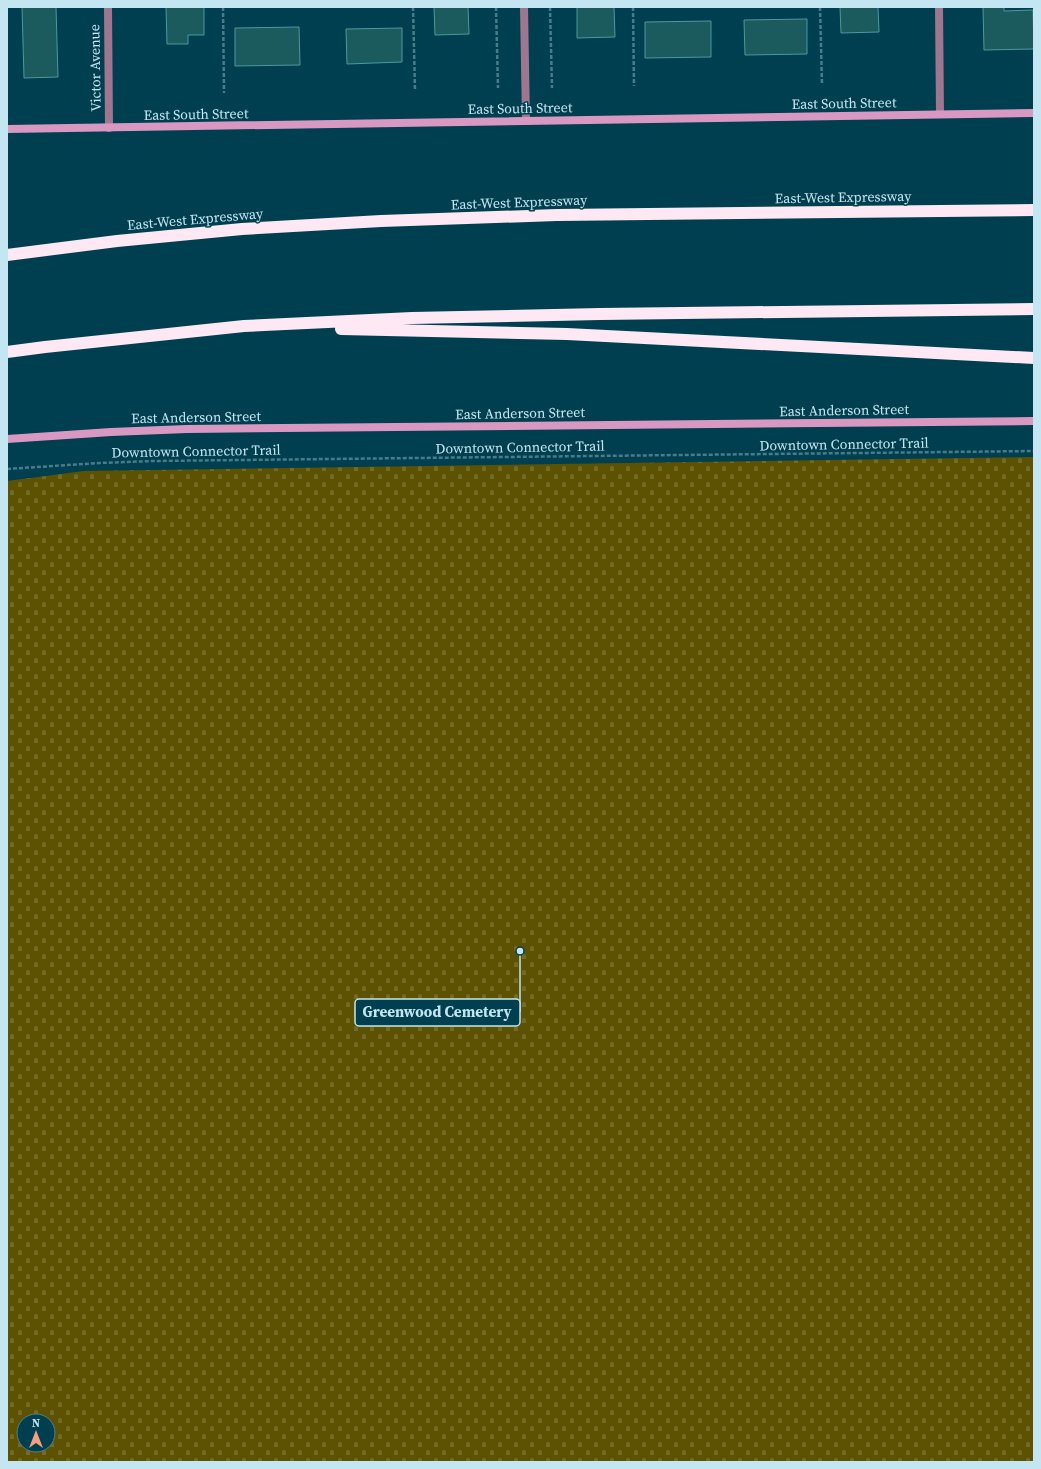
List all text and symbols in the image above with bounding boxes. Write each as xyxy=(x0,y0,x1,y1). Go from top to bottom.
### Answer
street label: Victor Avenue xyxy=(84,24,106,112)
street label: East South Street xyxy=(791,92,897,114)
street label: East South Street xyxy=(467,97,573,119)
street label: East South Street xyxy=(143,103,249,125)
street label: East-West Expressway xyxy=(775,186,912,208)
street label: East-West Expressway xyxy=(450,190,588,214)
street label: East-West Expressway xyxy=(126,203,265,235)
street label: East Anderson Street xyxy=(779,399,910,421)
street label: East Anderson Street xyxy=(455,402,586,424)
street label: East Anderson Street xyxy=(131,406,262,428)
street label: Downtown Connector Trail xyxy=(759,433,929,455)
street label: Downtown Connector Trail xyxy=(435,436,605,458)
street label: Downtown Connector Trail xyxy=(111,440,281,462)
callout: Greenwood Cemetery xyxy=(355,999,520,1026)
text: Greenwood Cemetery xyxy=(363,1001,511,1022)
north arrow xyxy=(16,1413,56,1453)
text: N xyxy=(32,1416,40,1431)

